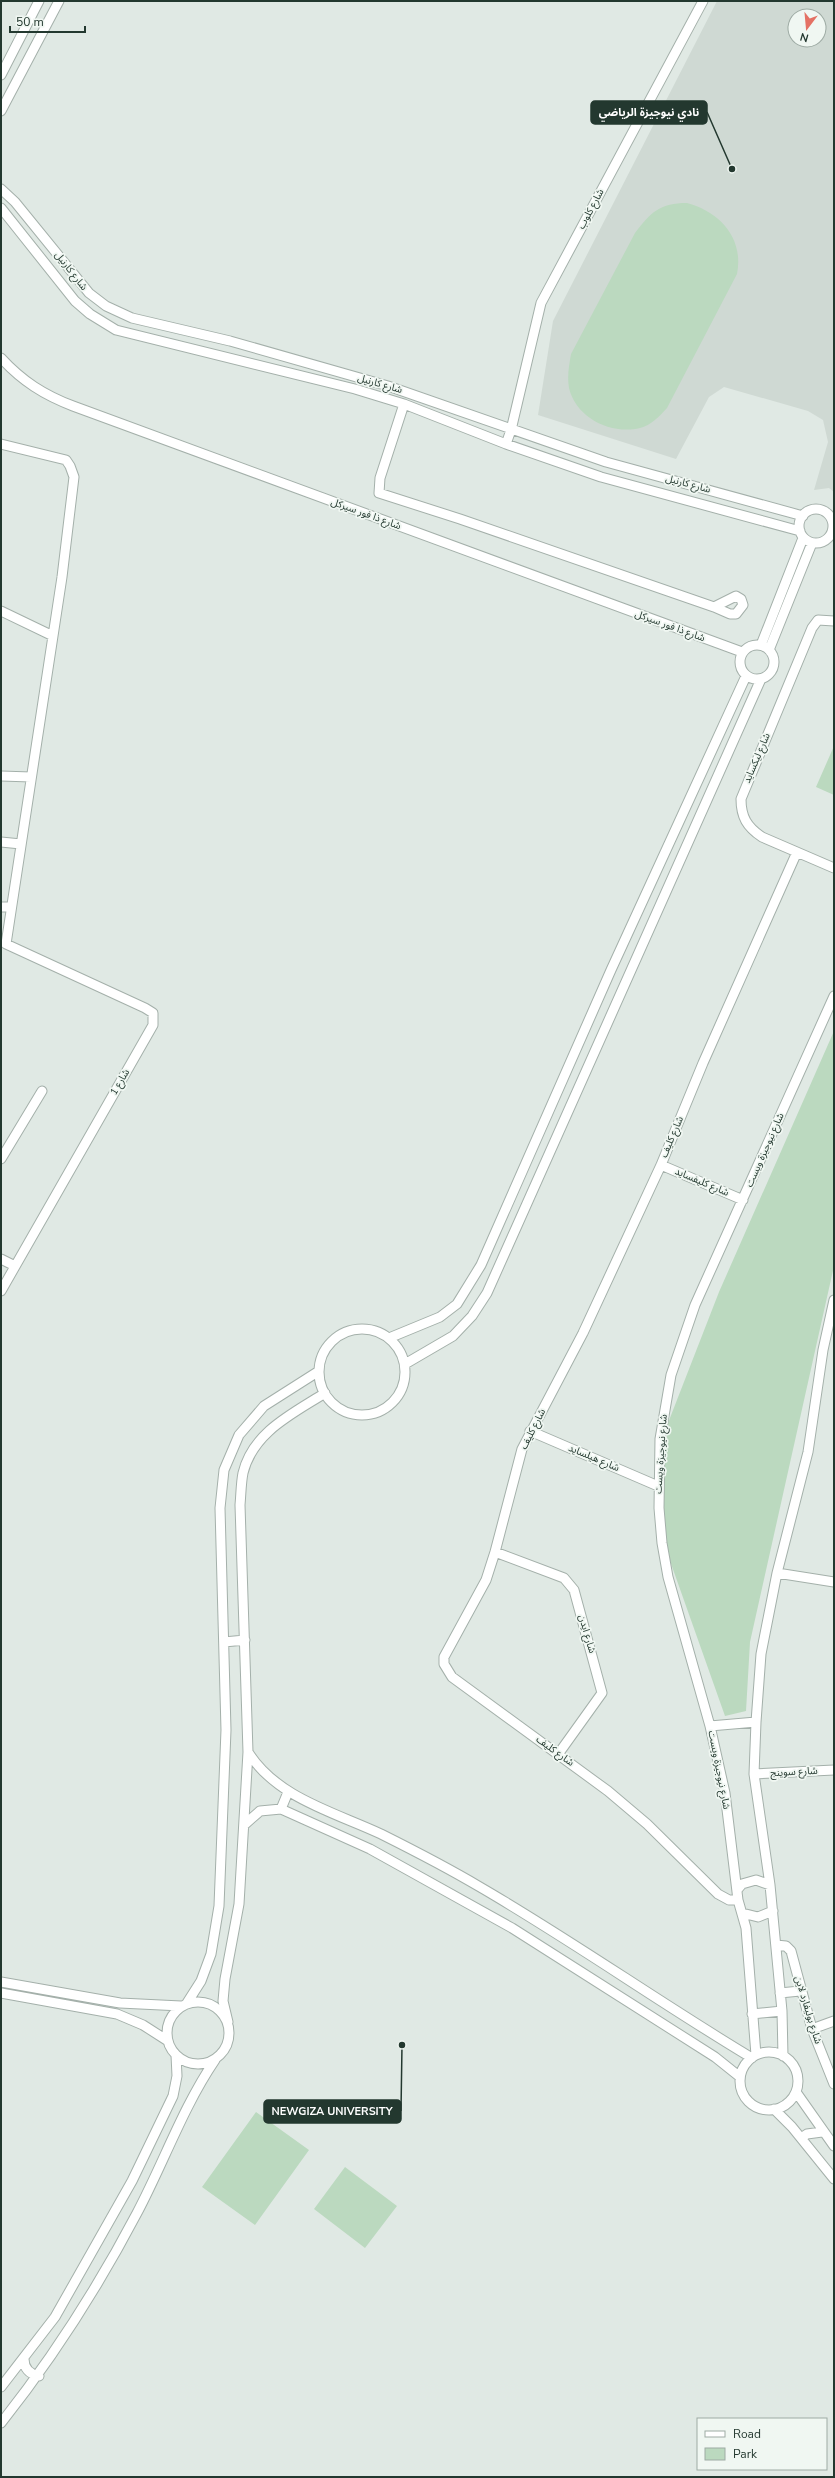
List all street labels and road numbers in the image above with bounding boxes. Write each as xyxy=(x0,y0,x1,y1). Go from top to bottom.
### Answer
street label: شارع كلوب xyxy=(575,186,608,232)
street label: شارع كارنيل xyxy=(51,248,91,294)
street label: شارع كارنيل xyxy=(356,371,404,397)
street label: شارع كارنيل xyxy=(664,471,712,497)
street label: شارع ذا فور سيركل xyxy=(329,495,403,533)
street label: شارع ذا فور سيركل xyxy=(633,607,707,645)
street label: شارع ليكسايد xyxy=(740,731,774,785)
street label: شارع 1 xyxy=(107,1066,133,1098)
street label: شارع نيوجيزة ويست xyxy=(742,1111,788,1189)
street label: شارع كليف xyxy=(657,1114,687,1160)
street label: شارع كليفسايد xyxy=(673,1164,731,1200)
street label: شارع كليف xyxy=(517,1406,549,1452)
street label: شارع نيوجيزة ويست xyxy=(651,1414,671,1494)
street label: شارع هيلسايد xyxy=(566,1441,622,1475)
street label: شارع ايدن xyxy=(575,1613,599,1655)
street label: شارع نيوجيزة ويست xyxy=(705,1729,734,1811)
street label: شارع كليف xyxy=(533,1732,577,1770)
street label: شارع سوينج xyxy=(770,1764,818,1780)
street label: شارع بوليفارد لاين xyxy=(791,1974,825,2046)

